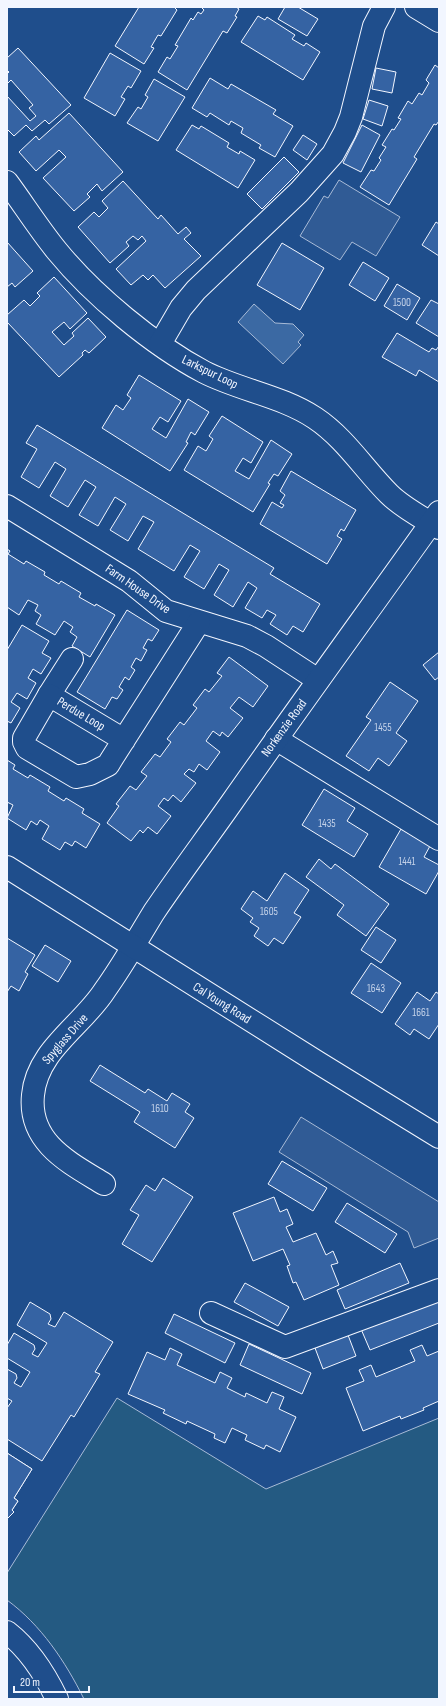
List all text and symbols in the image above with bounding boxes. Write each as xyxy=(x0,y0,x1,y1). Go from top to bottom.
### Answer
house number: 1500 xyxy=(393,296,411,309)
street label: Larkspur Loop xyxy=(179,352,241,392)
street label: Farm House Drive xyxy=(102,561,174,617)
street label: Perdue Loop xyxy=(54,693,108,735)
street label: Norkenzie Road xyxy=(258,696,310,760)
house number: 1455 xyxy=(374,721,392,734)
house number: 1435 xyxy=(318,817,336,830)
house number: 1441 xyxy=(399,855,416,868)
house number: 1605 xyxy=(260,905,278,918)
street label: Cal Young Road xyxy=(190,979,254,1027)
house number: 1643 xyxy=(367,982,385,995)
house number: 1661 xyxy=(412,1006,430,1019)
street label: Spyglass Drive xyxy=(39,1010,91,1068)
house number: 1610 xyxy=(151,1102,169,1115)
scale bar xyxy=(14,1668,89,1694)
text: 20 m xyxy=(20,1675,40,1690)

